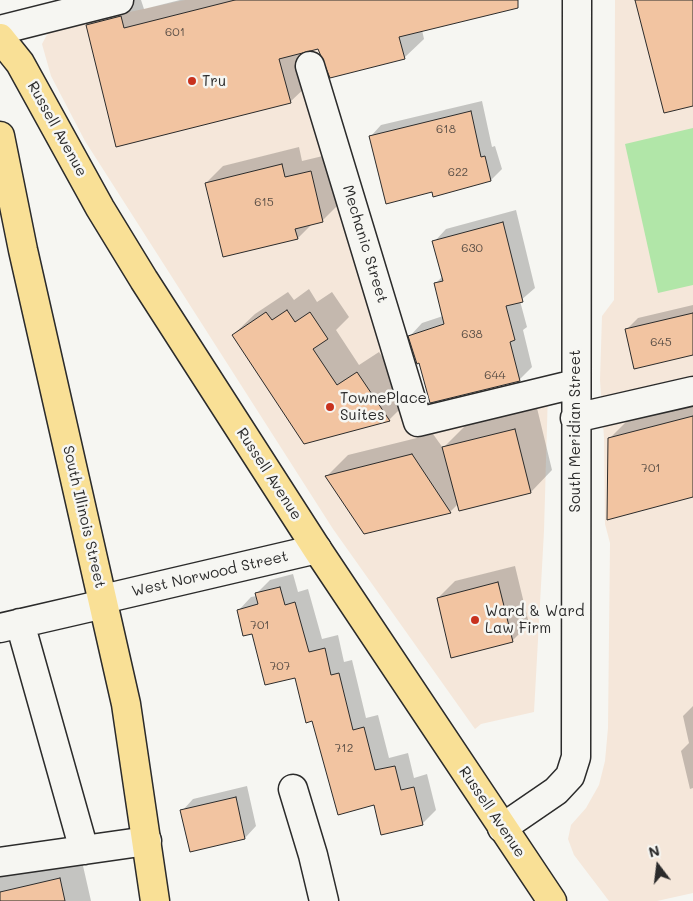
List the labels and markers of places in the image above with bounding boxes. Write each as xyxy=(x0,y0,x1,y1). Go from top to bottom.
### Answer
place label: Tru xyxy=(202,72,226,90)
marker: Tru xyxy=(186,75,198,87)
place label: TownePlace Suites xyxy=(340,389,427,424)
marker: TownePlace Suites xyxy=(324,401,336,413)
place label: Ward & Ward Law Firm xyxy=(485,602,585,637)
marker: Ward & Ward Law Firm xyxy=(469,614,481,626)

